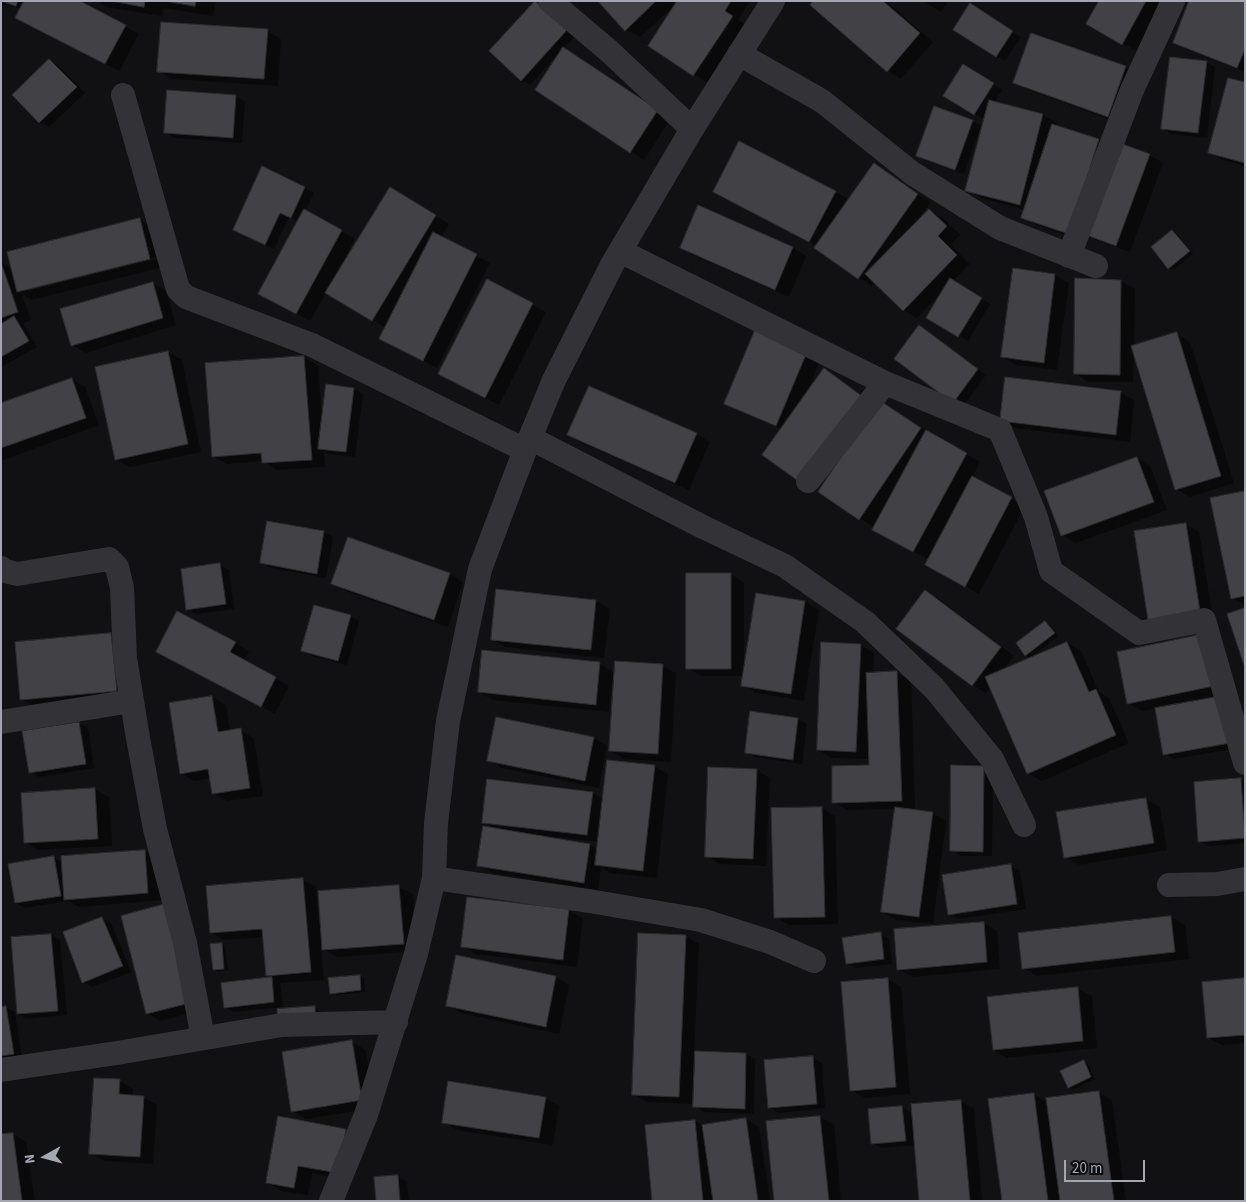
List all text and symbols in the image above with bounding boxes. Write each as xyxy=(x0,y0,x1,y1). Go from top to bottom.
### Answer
north arrow xyxy=(20,1132,70,1182)
scale bar xyxy=(1066,1150,1147,1182)
text: N xyxy=(20,1153,41,1165)
text: 20 m xyxy=(1072,1158,1102,1179)

